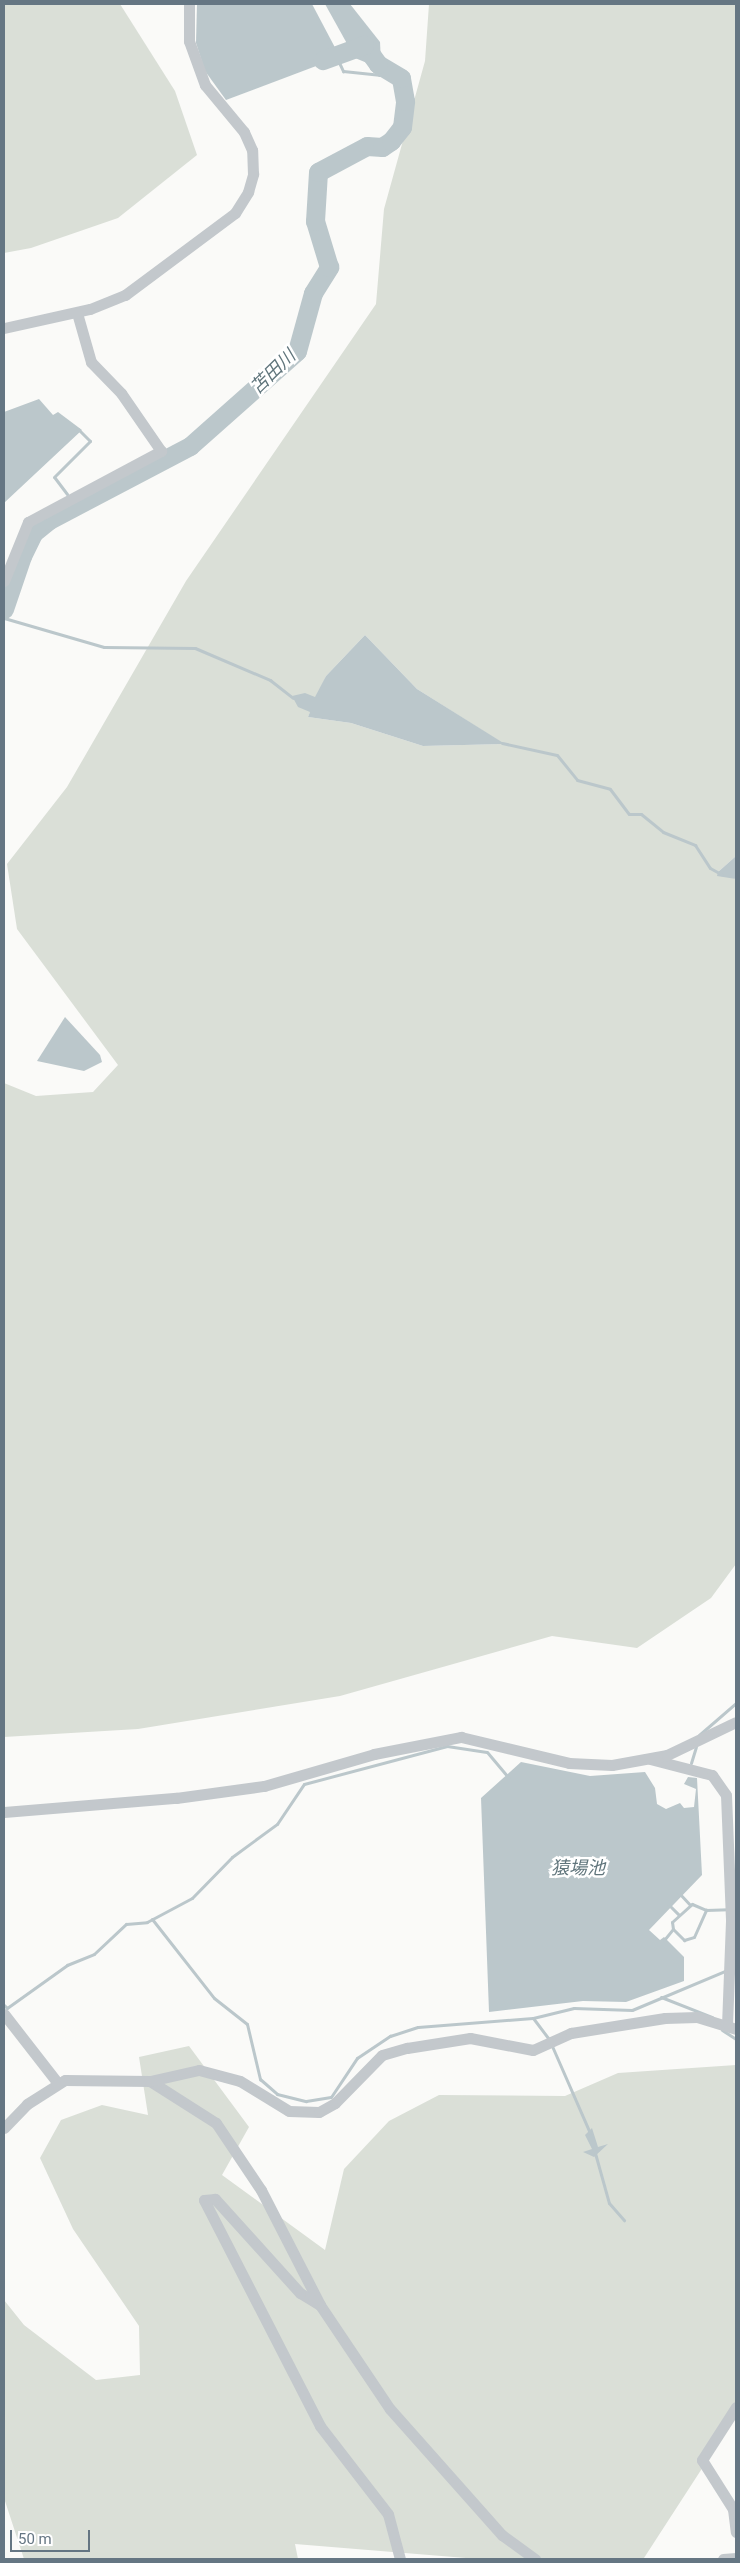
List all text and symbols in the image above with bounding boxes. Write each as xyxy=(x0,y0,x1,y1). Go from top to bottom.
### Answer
water label: 苫田川 xyxy=(246,345,300,399)
water label: 猿場池 xyxy=(551,1857,605,1879)
scale bar xyxy=(12,2520,92,2552)
text: 50 m xyxy=(18,2530,52,2548)

